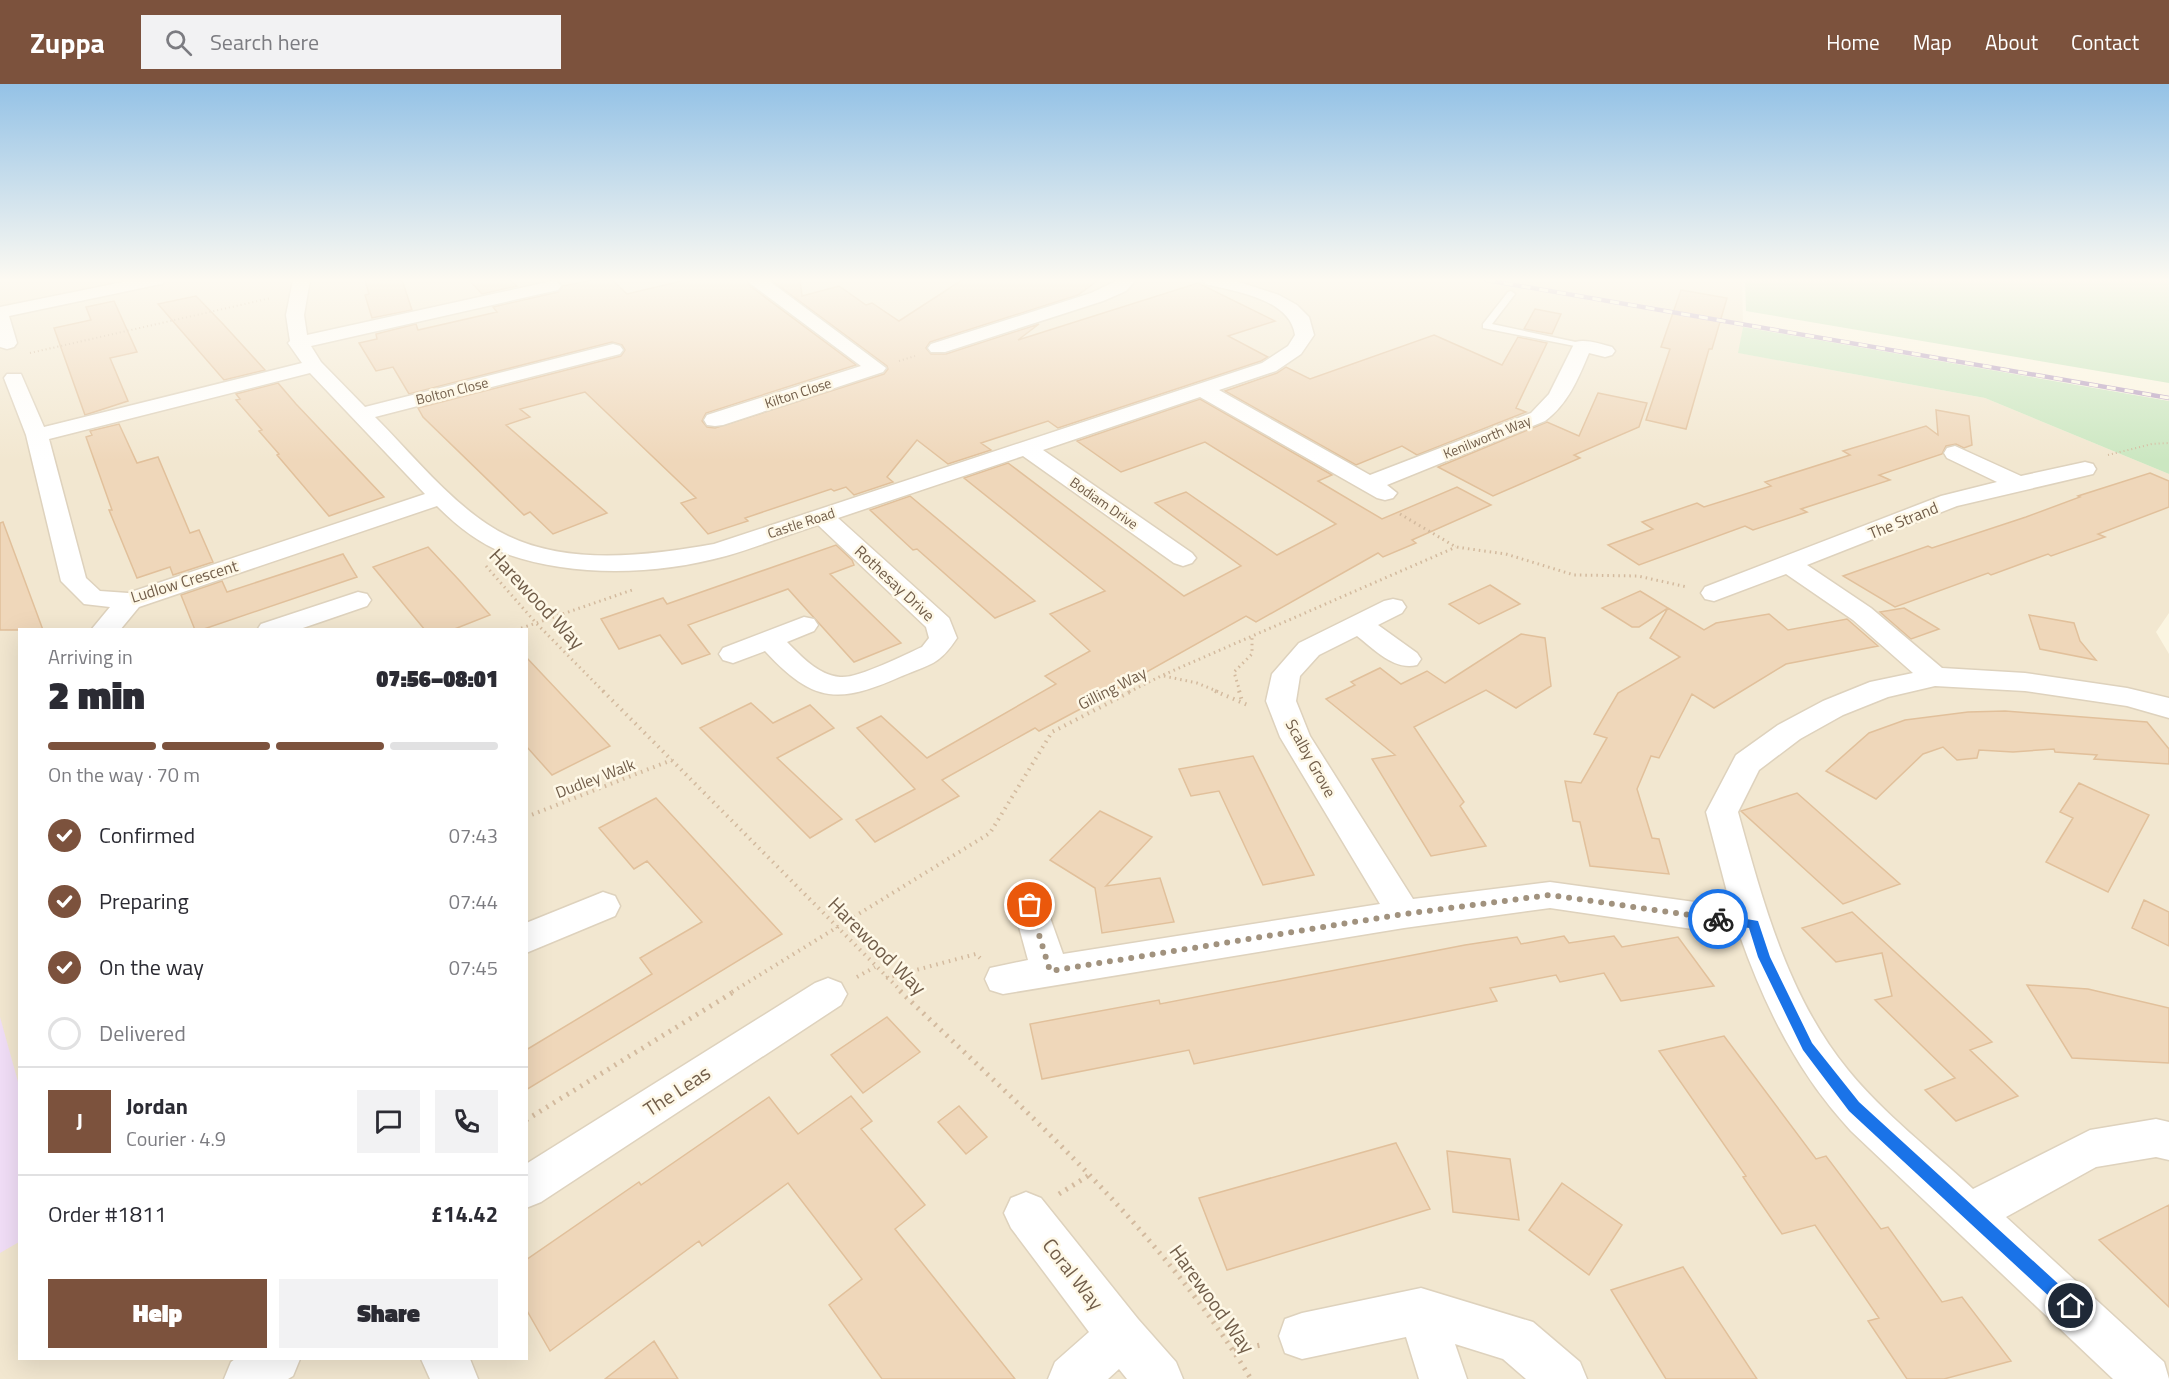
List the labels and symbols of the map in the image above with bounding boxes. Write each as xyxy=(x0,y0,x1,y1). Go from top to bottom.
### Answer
street label: Bolton Close xyxy=(413,371,490,410)
street label: Kilton Close xyxy=(762,372,834,413)
street label: Kenilworth Way xyxy=(1440,409,1534,464)
street label: Bodiam Drive xyxy=(1066,471,1143,534)
street label: The Strand xyxy=(1864,495,1942,545)
street label: Castle Road xyxy=(764,502,837,543)
street label: Rothesay Drive xyxy=(850,539,940,627)
street label: Harewood Way xyxy=(482,541,593,656)
street label: Ludlow Crescent xyxy=(127,553,241,609)
street label: Gilling Way xyxy=(1073,660,1151,716)
street label: Scalby Grove xyxy=(1280,715,1342,801)
street label: Dudley Walk xyxy=(552,752,639,804)
pin xyxy=(1004,879,1055,930)
street label: Harewood Way xyxy=(821,889,934,1002)
courier xyxy=(1688,889,1748,949)
street label: The Leas xyxy=(637,1057,716,1124)
street label: Coral Way xyxy=(1035,1231,1112,1317)
street label: Harewood Way xyxy=(1162,1238,1263,1360)
pin xyxy=(2045,1280,2096,1331)

